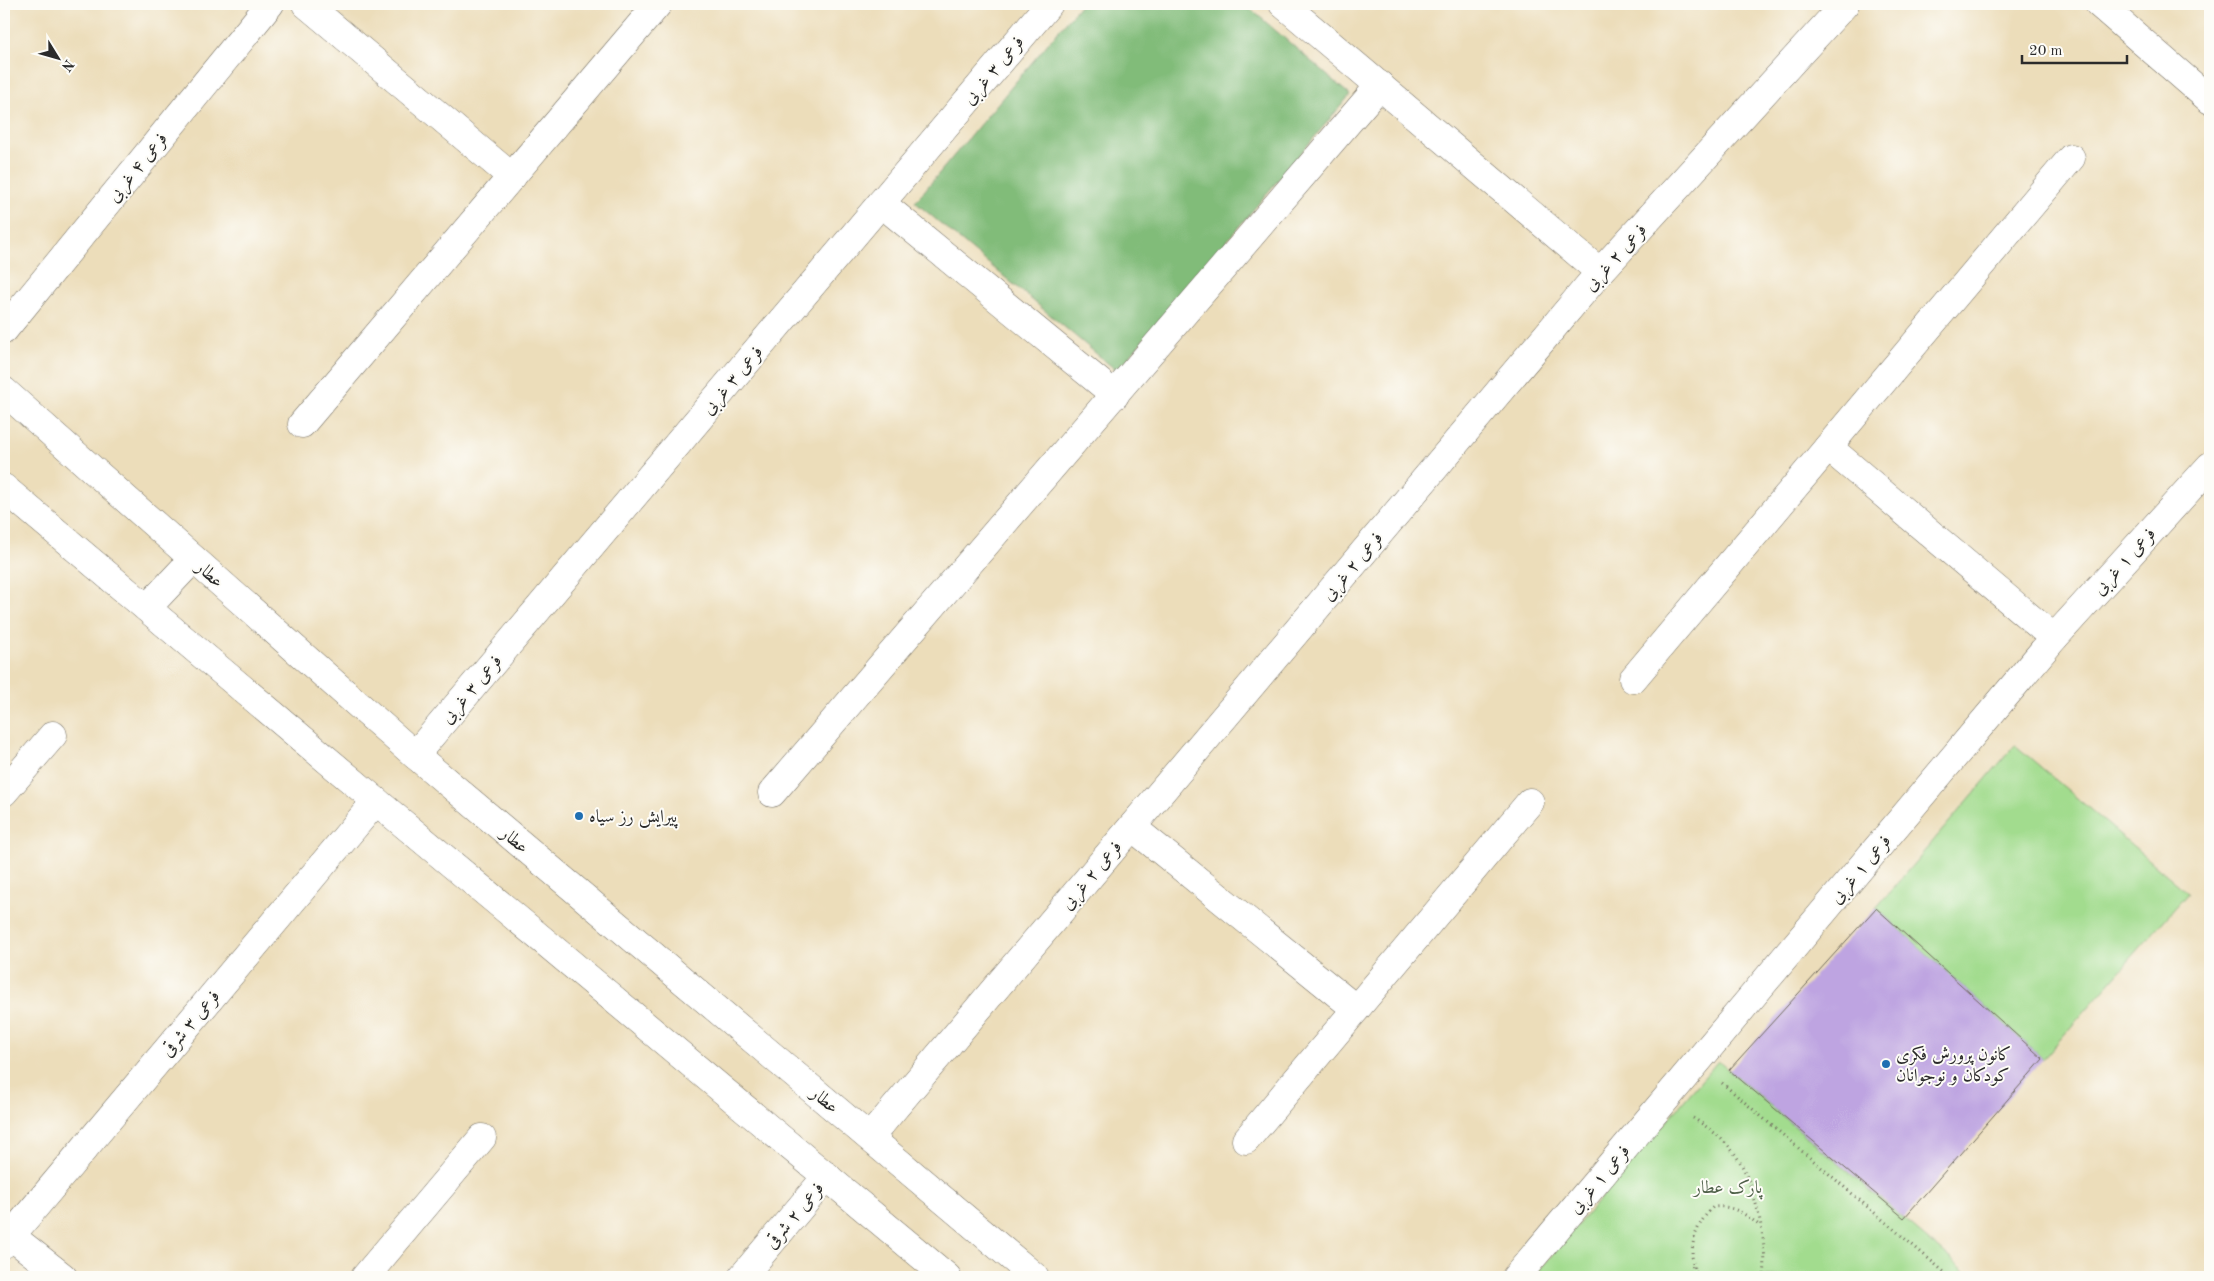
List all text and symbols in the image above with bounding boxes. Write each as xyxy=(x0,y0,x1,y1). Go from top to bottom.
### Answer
north arrow xyxy=(32,32,82,82)
scale bar xyxy=(2022,32,2126,64)
street label: فرعی ۳ غربی xyxy=(960,33,1030,110)
text: 20 m xyxy=(2029,44,2063,59)
text: N xyxy=(59,57,76,74)
street label: فرعی ۴ غربی xyxy=(105,130,173,208)
street label: فرعی ۲ غربی xyxy=(1581,221,1653,297)
street label: فرعی ۳ غربی xyxy=(699,343,769,420)
street label: فرعی ۱ غربی xyxy=(2090,525,2162,601)
street label: فرعی ۲ غربی xyxy=(1319,529,1389,606)
street label: عطار xyxy=(190,557,226,592)
street label: فرعی ۳ غربی xyxy=(438,652,508,729)
place label: پیرایش رز سیاه xyxy=(589,808,679,829)
marker: پیرایش رز سیاه xyxy=(573,810,585,822)
street label: عطار xyxy=(495,823,532,858)
street label: فرعی ۱ غربی xyxy=(1827,832,1897,909)
street label: فرعی ۲ غربی xyxy=(1058,838,1128,915)
street label: فرعی ۳ شرقی xyxy=(157,986,225,1062)
place label: کانون پرورش فکری کودکان و نوجوانان xyxy=(1896,1045,2012,1086)
marker: کانون پرورش فکری کودکان و نوجوانان xyxy=(1880,1058,1892,1070)
street label: عطار xyxy=(805,1083,842,1118)
street label: فرعی ۱ غربی xyxy=(1566,1142,1636,1219)
street label: فرعی ۲ شرقی xyxy=(761,1178,829,1254)
park label: پارک عطار xyxy=(1692,1179,1764,1200)

